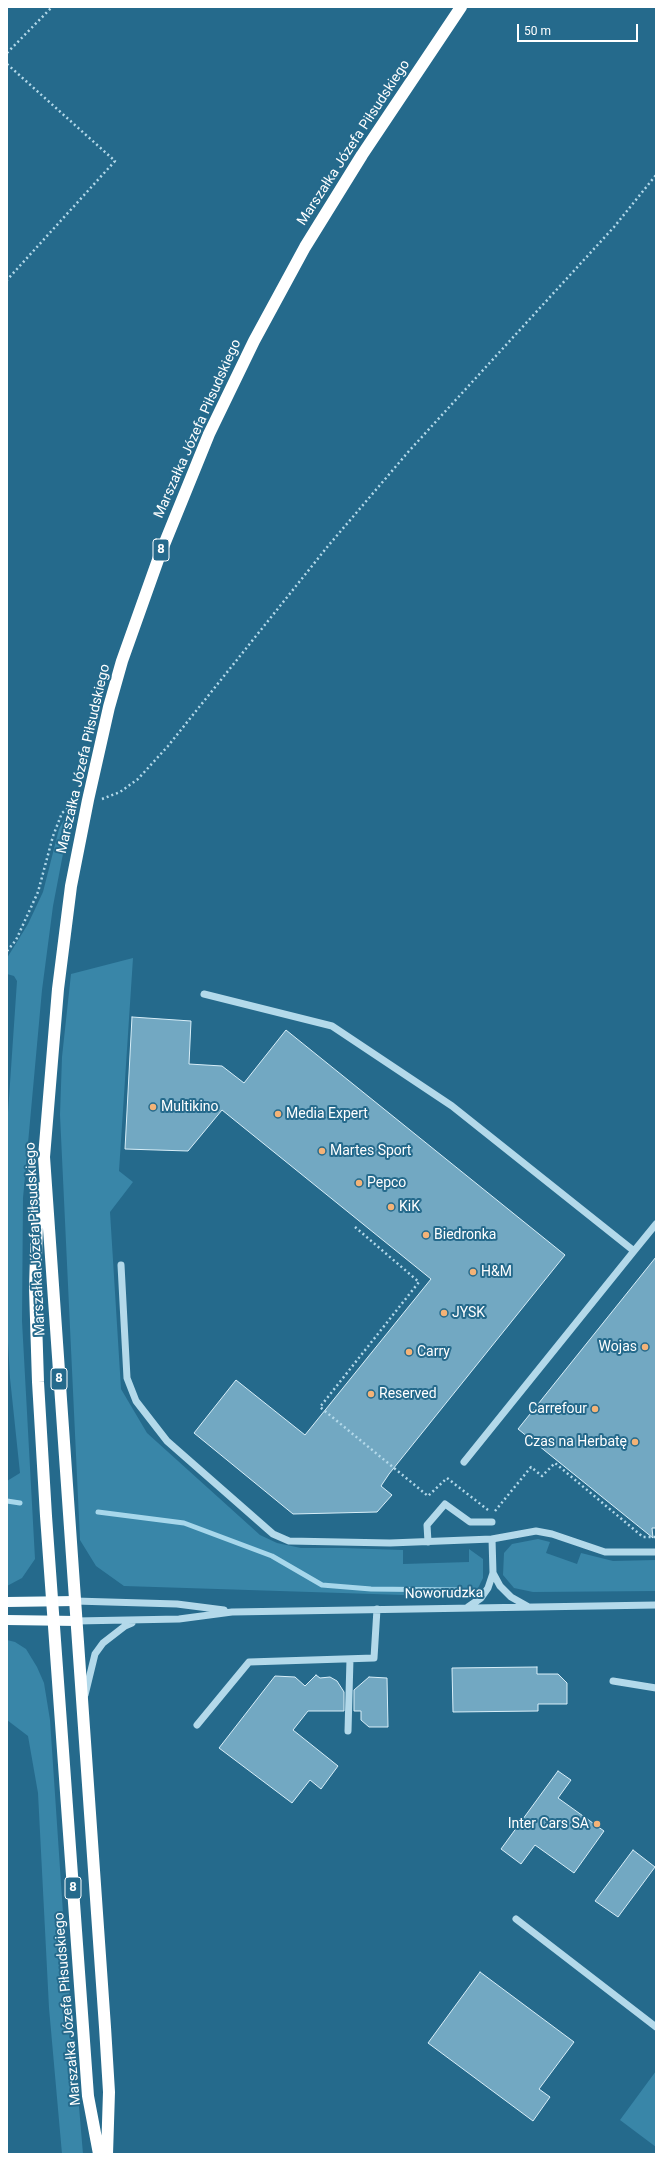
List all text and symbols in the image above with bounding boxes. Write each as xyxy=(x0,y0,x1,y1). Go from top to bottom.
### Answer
scale bar xyxy=(519,16,640,42)
text: 50 m xyxy=(524,24,551,38)
street label: Marszałka Józefa Piłsudskiego xyxy=(294,57,414,229)
street label: Marszałka Józefa Piłsudskiego xyxy=(151,337,245,521)
road number: 8 xyxy=(153,539,169,561)
street label: Marszałka Józefa Piłsudskiego xyxy=(54,663,114,855)
place label: Multikino xyxy=(161,1099,219,1115)
marker: Multikino xyxy=(148,1102,158,1112)
place label: Media Expert xyxy=(286,1106,368,1122)
marker: Media Expert xyxy=(273,1109,283,1119)
street label: Marszałka Józefa Piłsudskiego xyxy=(23,1142,49,1336)
place label: Martes Sport xyxy=(330,1143,411,1159)
marker: Martes Sport xyxy=(317,1146,327,1156)
place label: Pepco xyxy=(367,1175,406,1191)
marker: Pepco xyxy=(354,1178,364,1188)
place label: KiK xyxy=(399,1199,420,1215)
marker: KiK xyxy=(386,1202,396,1212)
place label: Biedronka xyxy=(434,1227,496,1243)
marker: Biedronka xyxy=(421,1230,431,1240)
place label: H&M xyxy=(481,1264,512,1280)
marker: H&M xyxy=(468,1267,478,1277)
place label: JYSK xyxy=(452,1305,485,1321)
marker: JYSK xyxy=(439,1308,449,1318)
place label: Wojas xyxy=(599,1339,637,1355)
marker: Wojas xyxy=(640,1342,650,1352)
place label: Carry xyxy=(417,1344,450,1360)
marker: Carry xyxy=(404,1347,414,1357)
road number: 8 xyxy=(51,1368,67,1390)
place label: Reserved xyxy=(379,1386,437,1402)
marker: Reserved xyxy=(366,1389,376,1399)
place label: Carrefour xyxy=(528,1401,587,1417)
marker: Carrefour xyxy=(590,1404,600,1414)
place label: Czas na Herbatę xyxy=(524,1434,627,1450)
marker: Czas na Herbatę xyxy=(630,1437,640,1447)
street label: Noworudzka xyxy=(405,1585,483,1603)
place label: Inter Cars SA xyxy=(508,1816,589,1832)
marker: Inter Cars SA xyxy=(592,1819,602,1829)
road number: 8 xyxy=(65,1877,81,1899)
street label: Marszałka Józefa Piłsudskiego xyxy=(51,1912,85,2106)

